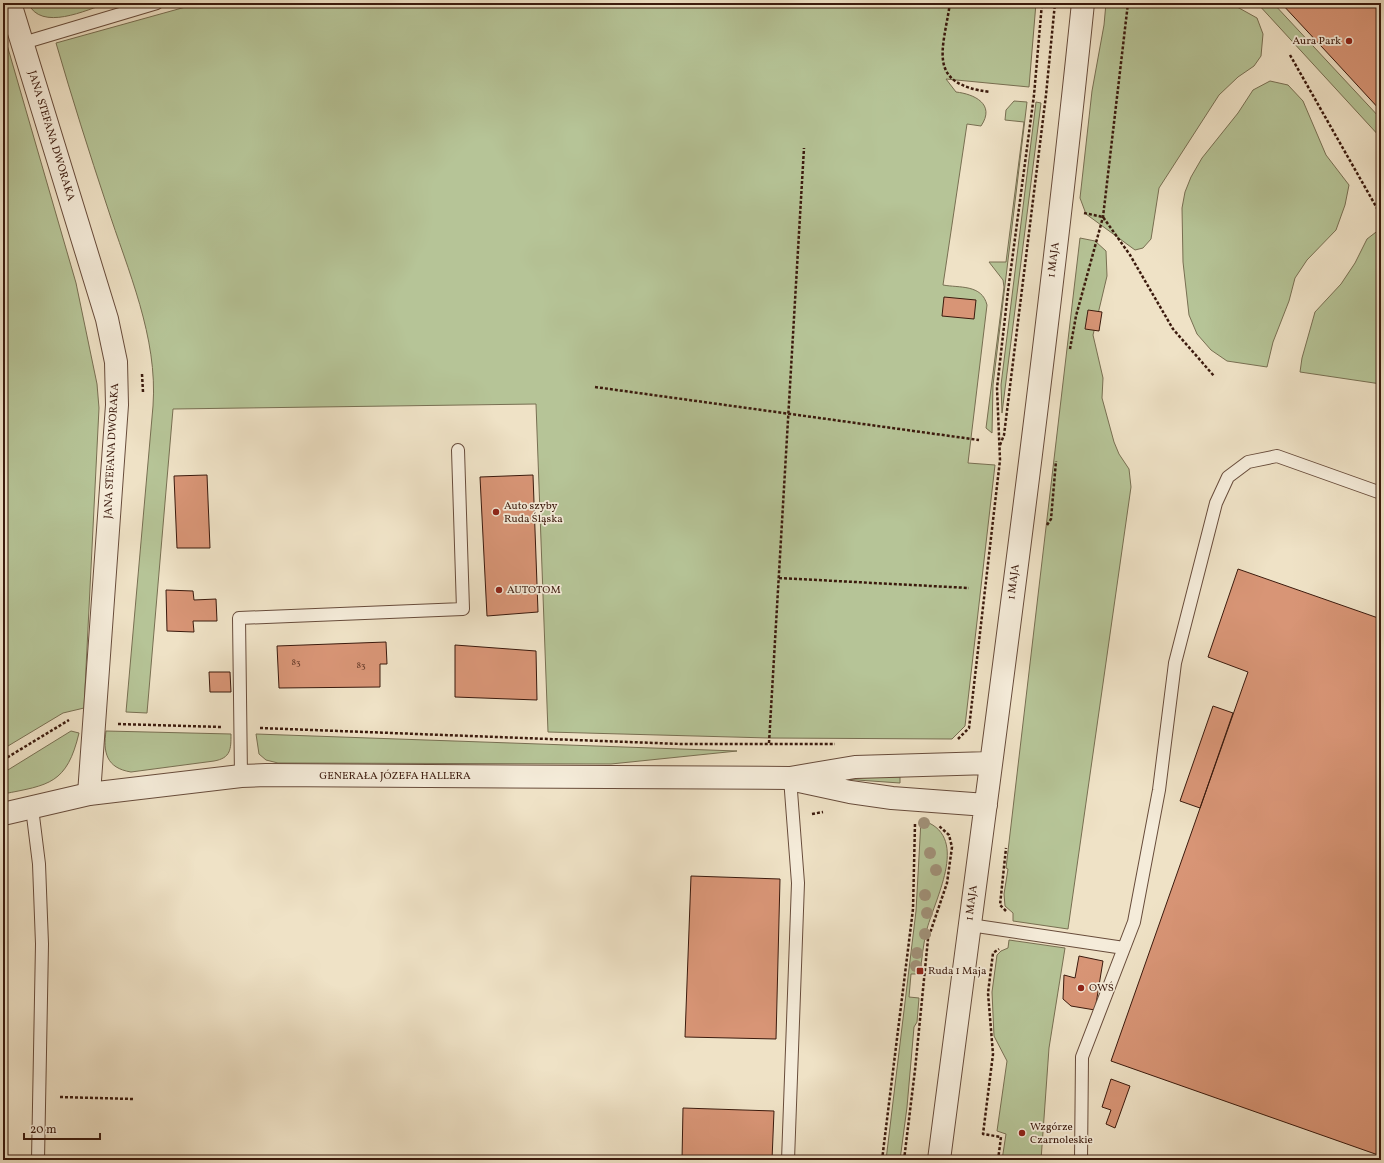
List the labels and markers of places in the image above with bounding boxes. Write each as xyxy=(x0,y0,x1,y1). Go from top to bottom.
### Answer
place label: Aura Park xyxy=(1293,34,1341,49)
marker: Aura Park xyxy=(1344,36,1354,46)
place label: Auto szyby Ruda Śląska xyxy=(504,499,563,527)
marker: Auto szyby Ruda Śląska xyxy=(491,507,501,517)
place label: AUTOTOM xyxy=(507,583,561,598)
marker: AUTOTOM xyxy=(494,585,504,595)
place label: Ruda 1 Maja xyxy=(928,964,987,979)
marker: Ruda 1 Maja xyxy=(915,966,925,976)
place label: OWŚ xyxy=(1089,981,1114,996)
marker: OWŚ xyxy=(1076,983,1086,993)
place label: Wzgórze Czarnoleskie xyxy=(1030,1120,1093,1148)
marker: Wzgórze Czarnoleskie xyxy=(1017,1128,1027,1138)

